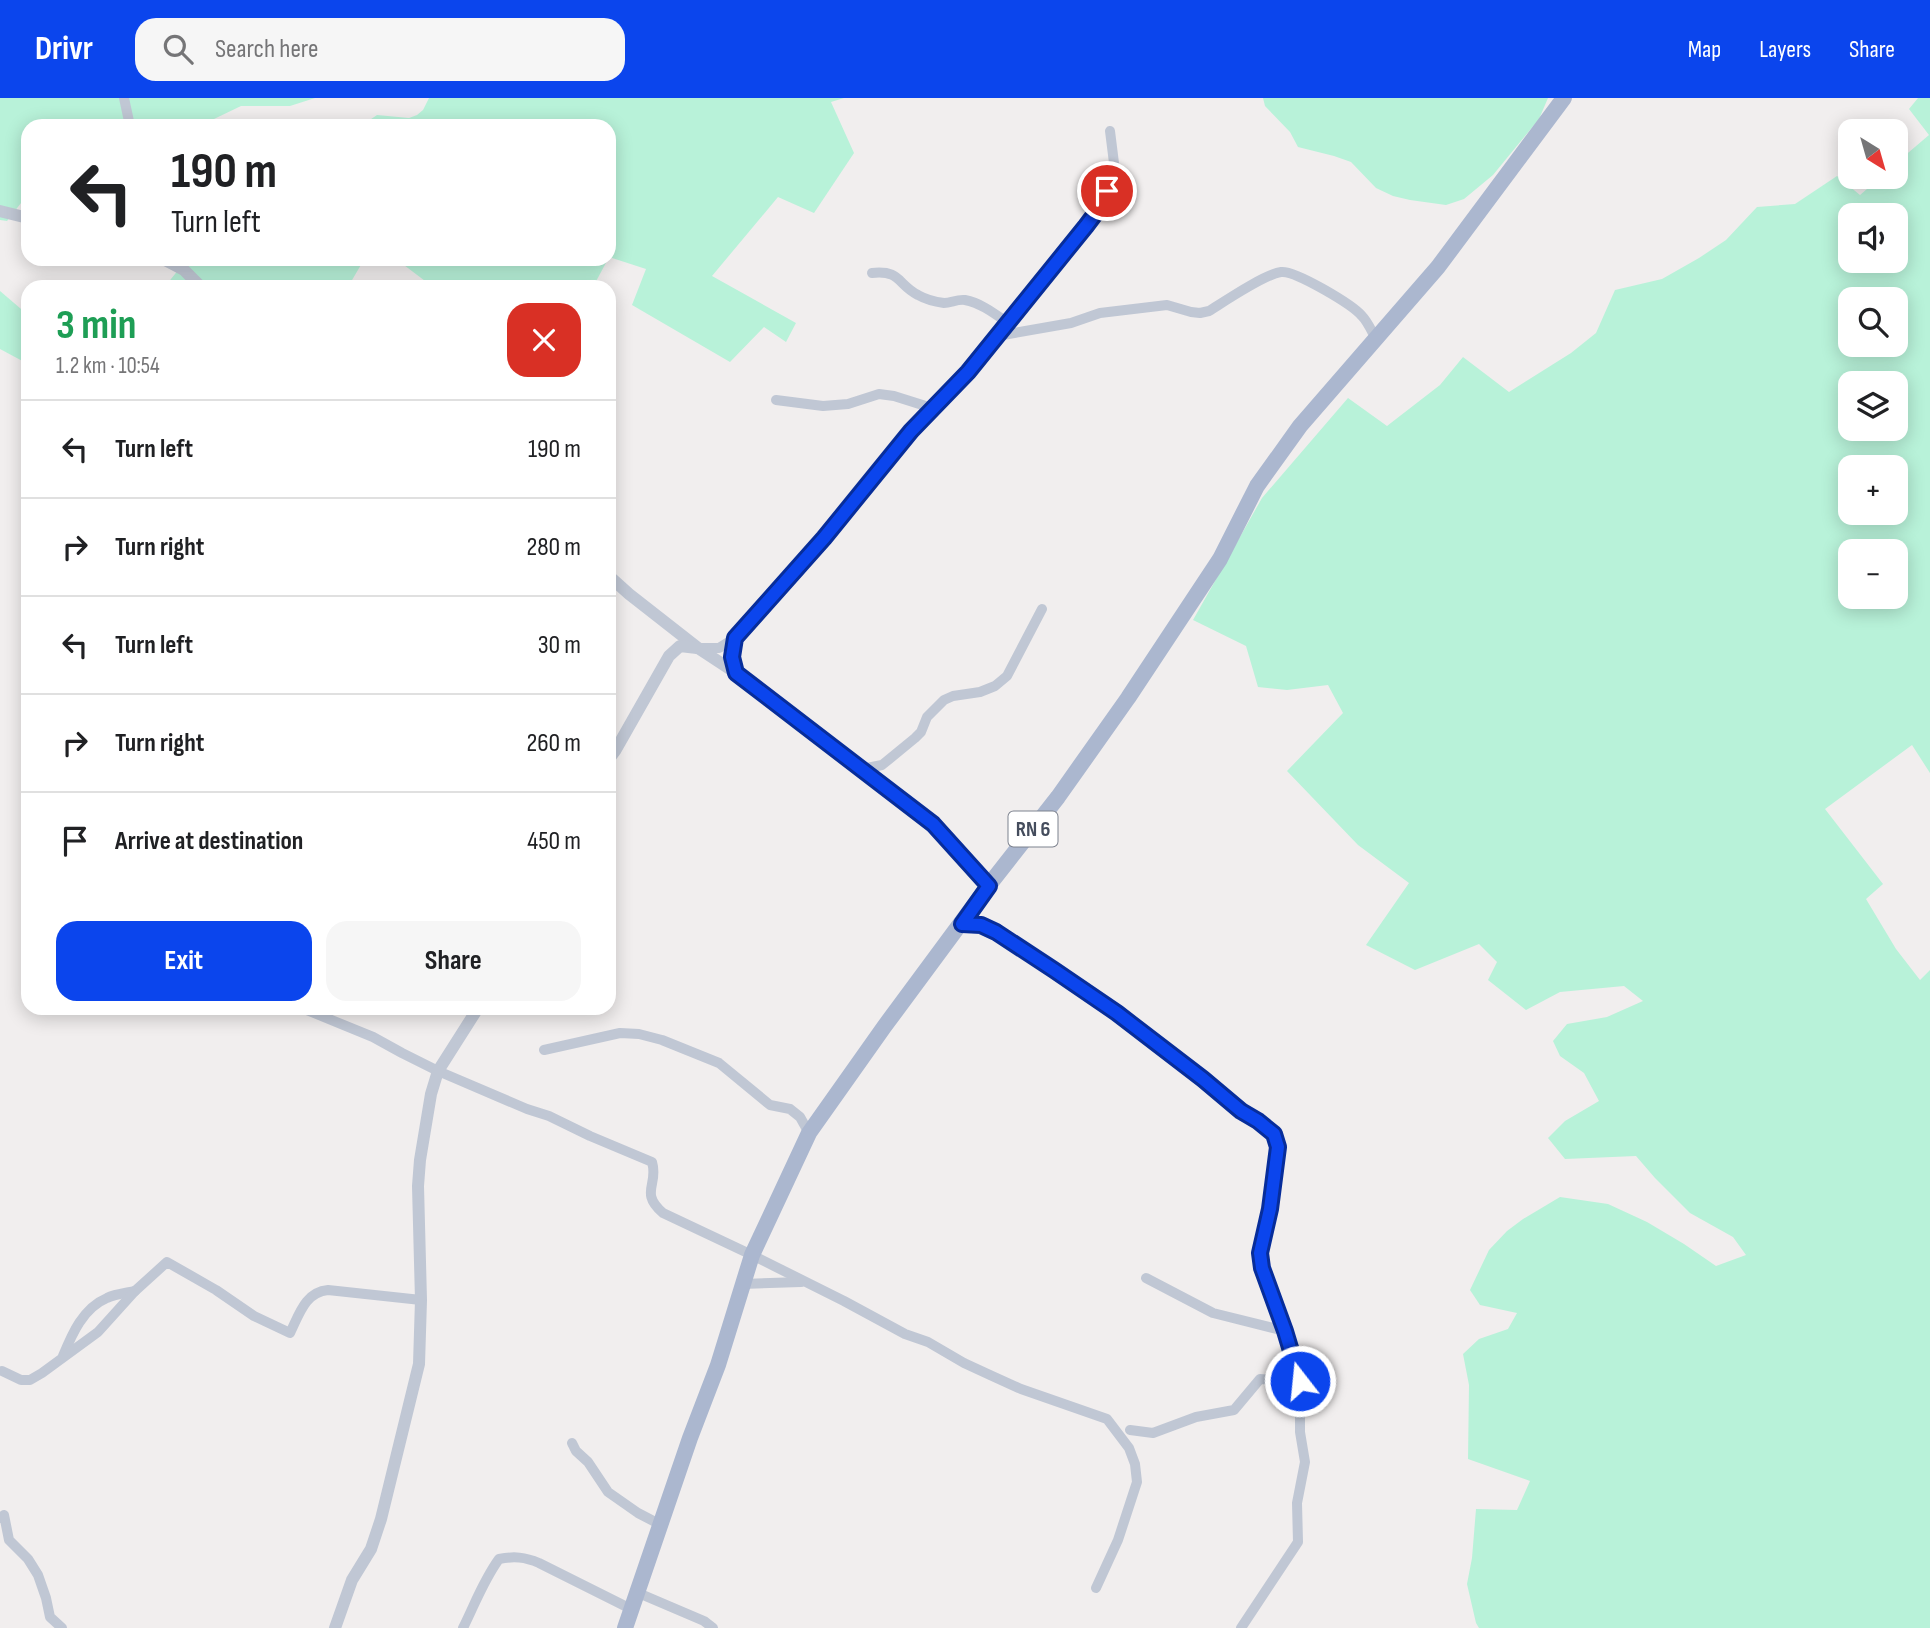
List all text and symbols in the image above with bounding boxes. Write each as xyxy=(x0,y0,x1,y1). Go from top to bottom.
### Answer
search box xyxy=(135,18,625,81)
text: Drivr xyxy=(35,29,93,69)
icon: search xyxy=(159,30,197,68)
text: Search here xyxy=(215,34,318,65)
text: Map xyxy=(1688,35,1721,64)
text: Layers xyxy=(1759,35,1811,64)
text: Share xyxy=(1849,35,1895,64)
north arrow xyxy=(1838,119,1908,189)
map controls xyxy=(1838,119,1908,609)
text: 190 m xyxy=(171,143,277,202)
icon: left xyxy=(56,147,147,238)
pin xyxy=(1077,161,1137,221)
icon: arrive xyxy=(1088,172,1126,210)
text: Turn left xyxy=(171,203,261,242)
button: sound xyxy=(1838,203,1908,273)
button: search xyxy=(1838,287,1908,357)
text: 3 min xyxy=(56,300,136,351)
button: close xyxy=(507,303,581,377)
text: 1.2 km · 10:54 xyxy=(56,352,160,380)
button: layers xyxy=(1838,371,1908,441)
icon: left xyxy=(56,430,94,468)
text: Turn left xyxy=(115,434,193,465)
text: 190 m xyxy=(528,434,581,465)
button: + xyxy=(1838,455,1908,525)
icon: right xyxy=(56,528,94,566)
text: Turn right xyxy=(115,532,204,563)
text: 280 m xyxy=(526,532,581,563)
button: − xyxy=(1838,539,1908,609)
icon: left xyxy=(56,626,94,664)
text: Turn left xyxy=(115,630,193,661)
text: 30 m xyxy=(538,630,581,661)
icon: right xyxy=(56,724,94,762)
text: Turn right xyxy=(115,728,204,759)
text: 260 m xyxy=(526,728,581,759)
road number: RN 6 xyxy=(1009,812,1058,846)
icon: arrive xyxy=(56,822,94,860)
text: Arrive at destination xyxy=(115,826,303,857)
text: 450 m xyxy=(527,826,581,857)
button: Exit xyxy=(56,921,312,1001)
button: Share xyxy=(326,921,581,1001)
position arrow xyxy=(1263,1344,1337,1418)

